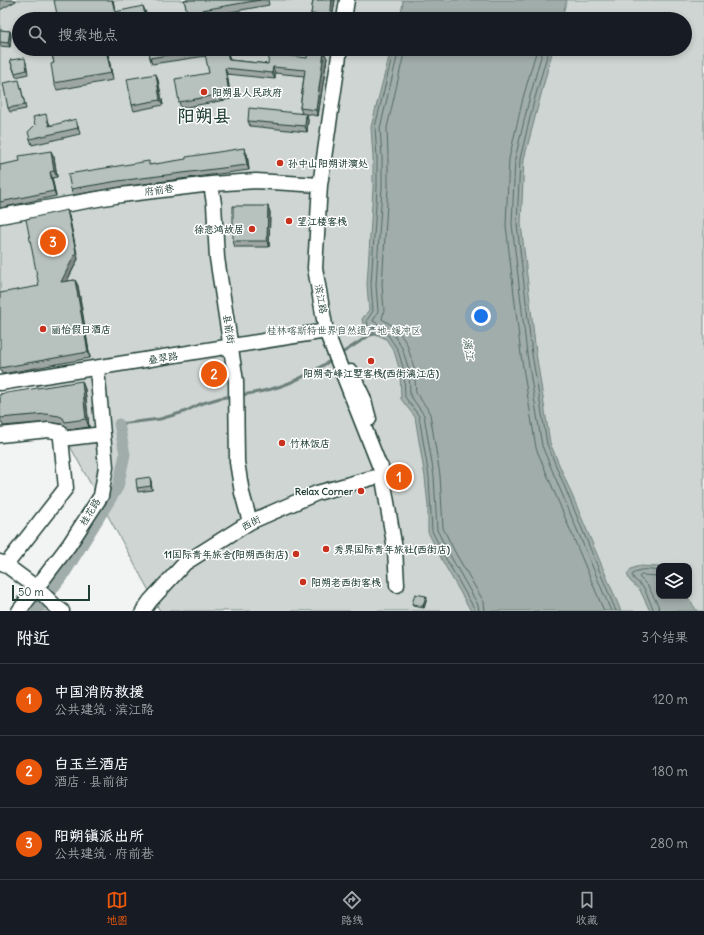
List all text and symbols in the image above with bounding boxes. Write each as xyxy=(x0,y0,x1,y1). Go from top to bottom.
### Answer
search box xyxy=(12,12,692,56)
icon: search xyxy=(26,23,48,45)
text: 搜索地点 xyxy=(58,25,118,44)
place label: 阳朔县人民政府 xyxy=(212,86,282,99)
marker: 阳朔县人民政府 xyxy=(199,87,209,97)
district label: 阳朔县 xyxy=(177,104,231,127)
place label: 孙中山阳朔讲演处 xyxy=(288,157,368,170)
marker: 孙中山阳朔讲演处 xyxy=(275,158,285,168)
street label: 府前巷 xyxy=(143,181,176,199)
place label: 望江楼客栈 xyxy=(297,215,347,228)
marker: 望江楼客栈 xyxy=(284,216,294,226)
place label: 徐悲鸿故居 xyxy=(194,223,244,236)
marker: 徐悲鸿故居 xyxy=(247,224,257,234)
pin: 3 xyxy=(40,227,66,257)
street label: 滨江路 xyxy=(312,283,330,315)
your location xyxy=(471,306,491,326)
street label: 县前街 xyxy=(220,313,238,345)
place label: 丽怡假日酒店 xyxy=(51,323,111,336)
marker: 丽怡假日酒店 xyxy=(38,324,48,334)
park label: 桂林喀斯特世界自然遗产地-缓冲区 xyxy=(267,324,421,337)
water label: 漓江 xyxy=(460,337,478,362)
street label: 叠翠路 xyxy=(147,349,179,367)
marker: 阳朔奇峰江墅客栈(西街漓江店) xyxy=(366,356,376,366)
pin: 2 xyxy=(201,359,227,389)
place label: 阳朔奇峰江墅客栈(西街漓江店) xyxy=(303,367,439,380)
place label: 竹林饭店 xyxy=(290,437,330,450)
marker: 竹林饭店 xyxy=(277,438,287,448)
pin: 1 xyxy=(386,462,412,492)
place label: Relax Corner xyxy=(295,485,354,498)
marker: Relax Corner xyxy=(356,486,366,496)
street label: 桂花路 xyxy=(77,496,103,528)
street label: 西街 xyxy=(239,513,263,533)
place label: 秀界国际青年旅社(西街店) xyxy=(334,543,450,556)
marker: 秀界国际青年旅社(西街店) xyxy=(321,544,331,554)
place label: 11国际青年旅舍(阳朔西街店) xyxy=(164,548,288,561)
marker: 11国际青年旅舍(阳朔西街店) xyxy=(291,549,301,559)
map controls xyxy=(656,563,692,599)
button: layers xyxy=(656,563,692,599)
place label: 阳朔老西街客栈 xyxy=(311,576,381,589)
marker: 阳朔老西街客栈 xyxy=(298,577,308,587)
scale bar xyxy=(12,583,90,602)
text: 50 m xyxy=(18,585,44,599)
text: 附近 xyxy=(16,627,50,649)
text: 3个结果 xyxy=(642,629,688,646)
text: 中国消防救援 xyxy=(54,682,144,701)
text: 1 xyxy=(26,691,32,708)
text: 120 m xyxy=(653,691,688,708)
text: 公共建筑 · 滨江路 xyxy=(54,701,154,718)
text: 白玉兰酒店 xyxy=(54,754,129,773)
text: 2 xyxy=(25,763,33,780)
text: 180 m xyxy=(652,763,688,780)
text: 酒店 · 县前街 xyxy=(54,773,128,790)
text: 阳朔镇派出所 xyxy=(54,826,144,845)
text: 3 xyxy=(25,835,33,852)
text: 280 m xyxy=(650,835,688,852)
text: 公共建筑 · 府前巷 xyxy=(54,845,154,862)
tab: 地图 xyxy=(106,889,128,927)
tab: 路线 xyxy=(341,889,363,927)
tab: 收藏 xyxy=(576,889,598,927)

